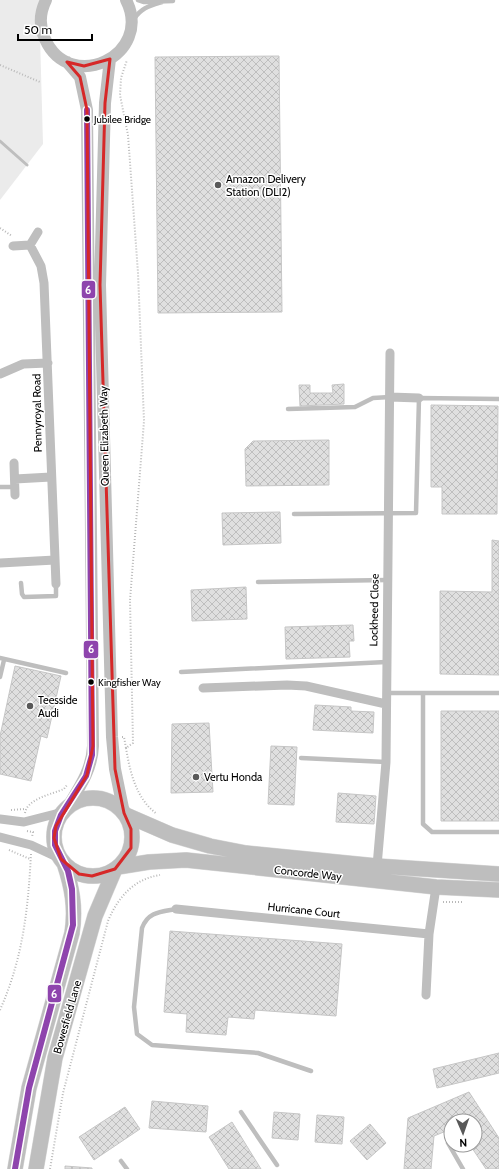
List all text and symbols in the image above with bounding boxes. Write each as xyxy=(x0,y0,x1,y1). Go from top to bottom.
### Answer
scale bar xyxy=(18,16,92,42)
text: 50 m xyxy=(24,22,52,37)
place label: Jubilee Bridge xyxy=(93,113,151,126)
marker: Jubilee Bridge xyxy=(82,114,92,124)
place label: Amazon Delivery Station (DLI2) xyxy=(226,172,306,199)
marker: Amazon Delivery Station (DLI2) xyxy=(213,180,223,190)
line badge: 6 xyxy=(81,280,96,299)
text: 6 xyxy=(85,283,91,297)
street label: Pennyroyal Road xyxy=(29,374,45,452)
street label: Queen Elizabeth Way xyxy=(96,385,112,486)
street label: Lockheed Close xyxy=(366,573,382,646)
line badge: 6 xyxy=(83,640,99,659)
text: 6 xyxy=(88,642,94,656)
place label: Kingfisher Way xyxy=(98,676,161,689)
marker: Kingfisher Way xyxy=(86,677,96,687)
place label: Teesside Audi xyxy=(38,693,78,720)
marker: Teesside Audi xyxy=(25,701,35,711)
place label: Vertu Honda xyxy=(204,770,263,784)
marker: Vertu Honda xyxy=(191,772,201,782)
street label: Concorde Way xyxy=(273,862,343,884)
street label: Hurricane Court xyxy=(267,899,341,921)
street label: Bowesfield Lane xyxy=(50,978,84,1055)
line badge: 6 xyxy=(47,984,62,1003)
text: 6 xyxy=(51,987,57,1001)
north arrow xyxy=(443,1113,483,1153)
text: N xyxy=(459,1136,467,1150)

